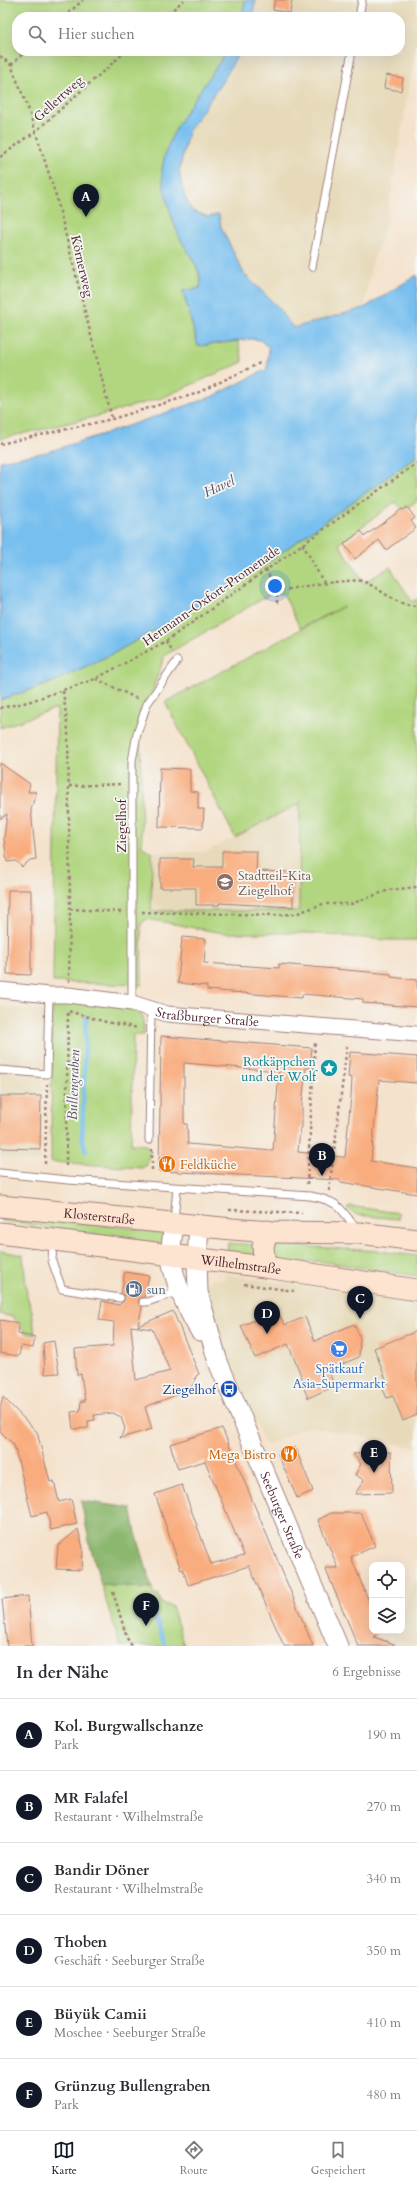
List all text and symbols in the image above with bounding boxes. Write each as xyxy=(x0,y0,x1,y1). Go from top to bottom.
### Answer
search box xyxy=(12,12,405,56)
icon: search xyxy=(26,23,48,45)
text: Hier suchen xyxy=(58,24,135,44)
street label: Gellertweg xyxy=(30,71,88,126)
pin: A xyxy=(73,184,99,217)
street label: Körnerweg xyxy=(66,233,98,300)
water label: Havel xyxy=(201,471,239,502)
street label: Hermann-Oxfort-Promenade xyxy=(139,541,284,650)
your location xyxy=(265,576,285,596)
street label: Ziegelhof xyxy=(113,797,131,853)
place label: Stadtteil-Kita Ziegelhof xyxy=(238,867,311,900)
school or university icon: Stadtteil-Kita Ziegelhof xyxy=(215,872,235,892)
street label: Straßburger Straße xyxy=(153,1003,260,1031)
water label: Bullengraben xyxy=(63,1049,84,1121)
place label: Rotkäppchen und der Wolf xyxy=(241,1053,318,1086)
place icon: Rotkäppchen und der Wolf xyxy=(319,1058,339,1078)
pin: B xyxy=(309,1143,335,1176)
restaurant icon: Feldküche xyxy=(157,1154,177,1174)
place label: Feldküche xyxy=(180,1156,237,1174)
street label: Klosterstraße xyxy=(63,1204,136,1229)
street label: Wilhelmstraße xyxy=(198,1251,283,1279)
fuel station icon: sun xyxy=(124,1279,144,1299)
place label: sun xyxy=(147,1281,166,1299)
pin: C xyxy=(347,1286,373,1319)
pin: D xyxy=(254,1301,280,1334)
supermarket icon: Spätkauf Asia-Supermarkt xyxy=(329,1339,349,1359)
place label: Spätkauf Asia-Supermarkt xyxy=(293,1360,385,1393)
bus stop icon: Ziegelhof xyxy=(219,1379,239,1399)
place label: Ziegelhof xyxy=(163,1381,218,1399)
pin: E xyxy=(361,1440,387,1473)
restaurant icon: Mega Bistro xyxy=(279,1444,299,1464)
place label: Mega Bistro xyxy=(209,1446,276,1464)
street label: Seeburger Straße xyxy=(255,1469,308,1562)
map controls xyxy=(369,1562,405,1634)
button: locate xyxy=(369,1562,405,1598)
pin: F xyxy=(133,1593,159,1626)
button: layers xyxy=(369,1598,405,1634)
text: In der Nähe xyxy=(16,1661,109,1684)
text: 6 Ergebnisse xyxy=(332,1663,401,1681)
text: Kol. Burgwallschanze xyxy=(54,1716,204,1736)
text: A xyxy=(24,1726,34,1744)
text: 190 m xyxy=(367,1726,401,1744)
text: Park xyxy=(54,1736,79,1754)
text: MR Falafel xyxy=(54,1788,128,1808)
text: B xyxy=(24,1798,34,1816)
text: 270 m xyxy=(367,1798,401,1816)
text: Restaurant · Wilhelmstraße xyxy=(54,1808,203,1826)
text: Bandir Döner xyxy=(54,1860,149,1880)
text: C xyxy=(24,1870,34,1888)
text: 340 m xyxy=(367,1870,401,1888)
text: Restaurant · Wilhelmstraße xyxy=(54,1880,203,1898)
text: Thoben xyxy=(54,1932,107,1952)
text: D xyxy=(23,1942,35,1960)
text: 350 m xyxy=(367,1942,401,1960)
text: Geschäft · Seeburger Straße xyxy=(54,1952,205,1970)
text: Büyük Camii xyxy=(54,2004,147,2024)
text: E xyxy=(25,2014,33,2032)
text: 410 m xyxy=(367,2014,401,2032)
text: Moschee · Seeburger Straße xyxy=(54,2024,206,2042)
text: Grünzug Bullengraben xyxy=(54,2076,211,2096)
text: F xyxy=(25,2086,33,2104)
text: 480 m xyxy=(367,2086,401,2104)
text: Park xyxy=(54,2096,79,2114)
tab: Karte xyxy=(51,2139,77,2178)
tab: Route xyxy=(180,2139,208,2178)
tab: Gespeichert xyxy=(311,2139,366,2178)

